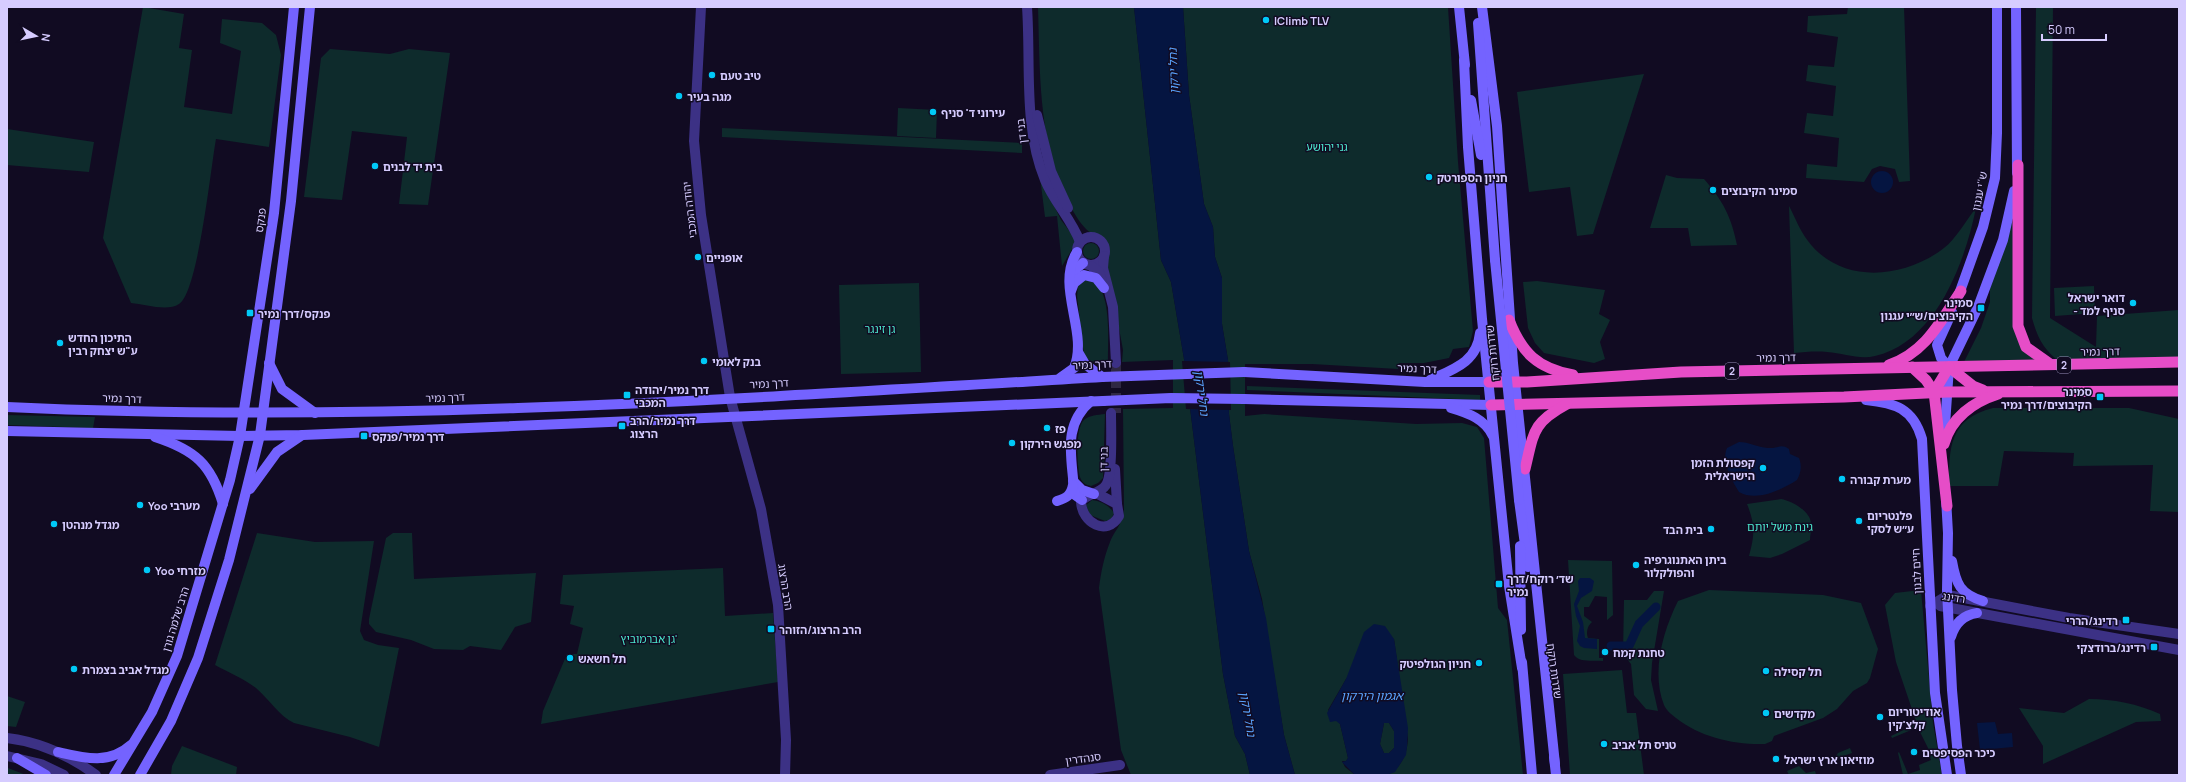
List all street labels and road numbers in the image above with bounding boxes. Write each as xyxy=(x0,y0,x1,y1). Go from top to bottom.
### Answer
street label: בני דן xyxy=(1012,118,1030,144)
street label: ש''י עגנון xyxy=(1968,170,1990,212)
street label: יהודה המכבי xyxy=(678,181,700,239)
street label: פנקס xyxy=(251,206,269,233)
street label: שדרות רוקח xyxy=(1482,325,1502,381)
street label: דרך נמיר xyxy=(2080,343,2120,359)
street label: דרך נמיר xyxy=(1756,349,1796,365)
street label: דרך נמיר xyxy=(1072,355,1112,373)
road number: 2 xyxy=(2057,357,2071,373)
street label: דרך נמיר xyxy=(1397,360,1437,376)
road number: 2 xyxy=(1725,363,1739,379)
street label: דרך נמיר xyxy=(749,374,789,392)
street label: דרך נמיר xyxy=(425,389,465,405)
street label: דרך נמיר xyxy=(102,390,142,406)
street label: בני דן xyxy=(1095,446,1111,472)
street label: חיים לבנון xyxy=(1907,548,1925,594)
street label: הרב הרצוג xyxy=(775,563,797,611)
street label: הרב שלמה גורן xyxy=(158,584,192,653)
street label: רדינג xyxy=(1941,588,1967,606)
street label: שדרות רוקח xyxy=(1544,642,1566,700)
street label: סנהדרין xyxy=(1064,748,1102,768)

